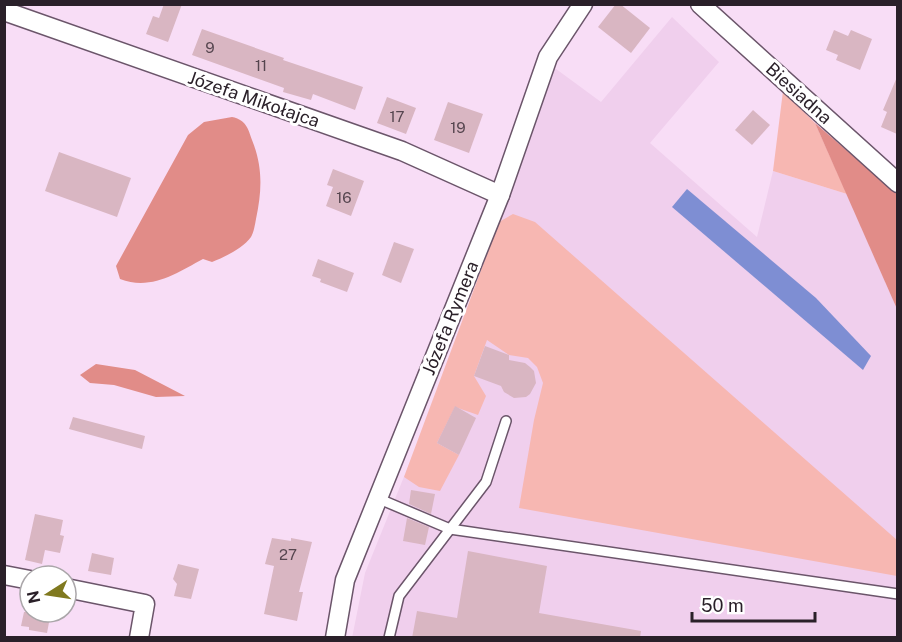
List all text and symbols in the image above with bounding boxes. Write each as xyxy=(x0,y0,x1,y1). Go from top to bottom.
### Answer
house number: 9 xyxy=(205,39,215,56)
house number: 11 xyxy=(255,57,267,74)
street label: Biesiadna xyxy=(762,58,836,128)
street label: Józefa Mikołajca xyxy=(185,67,323,131)
house number: 17 xyxy=(389,108,405,125)
house number: 19 xyxy=(450,119,466,136)
house number: 16 xyxy=(336,189,352,206)
street label: Józefa Rymera xyxy=(418,258,482,378)
house number: 27 xyxy=(279,546,297,563)
north arrow xyxy=(18,564,78,624)
scale bar xyxy=(692,585,815,623)
text: N xyxy=(23,589,44,605)
text: 50 m xyxy=(701,595,744,616)

